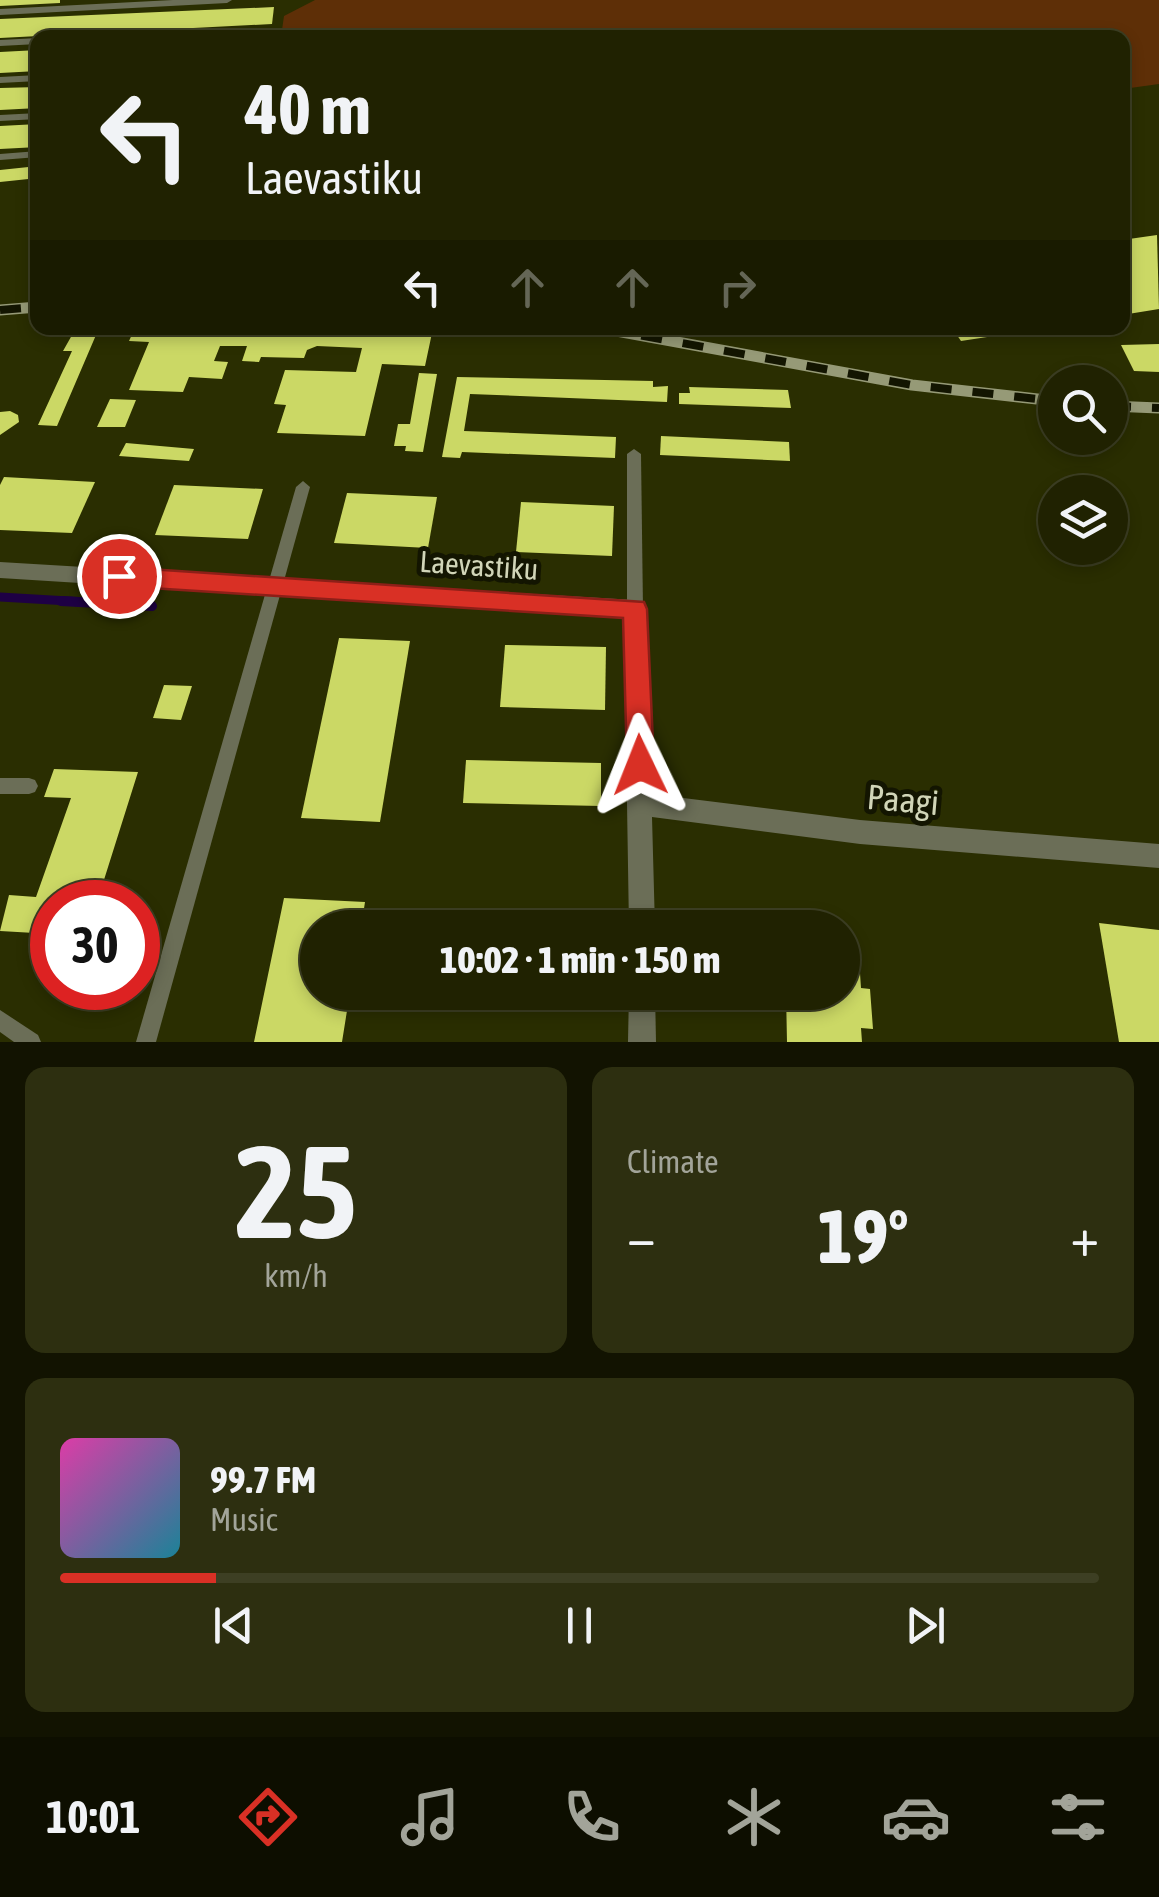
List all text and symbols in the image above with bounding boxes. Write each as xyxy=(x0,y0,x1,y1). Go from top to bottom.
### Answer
text: 40 m xyxy=(245,69,371,149)
icon: left xyxy=(80,70,210,200)
text: Laevastiku xyxy=(245,152,423,204)
icon: left xyxy=(395,260,450,315)
icon: ahead xyxy=(500,260,555,315)
icon: ahead xyxy=(605,260,660,315)
icon: right xyxy=(710,260,765,315)
map controls xyxy=(1038,365,1128,565)
button: search xyxy=(1038,365,1128,455)
button: layers xyxy=(1038,475,1128,565)
pin xyxy=(77,534,162,619)
street label: Laevastiku xyxy=(419,544,539,586)
icon: arrive xyxy=(92,549,147,604)
position arrow xyxy=(588,713,692,817)
street label: Paagi xyxy=(865,776,941,822)
speed limit sign: 30 xyxy=(30,880,160,1010)
text: 10:02 · 1 min · 150 m xyxy=(440,938,720,981)
text: 25 xyxy=(235,1117,357,1266)
text: Climate xyxy=(627,1143,719,1180)
text: 19° xyxy=(817,1193,909,1279)
text: − xyxy=(627,1205,656,1268)
text: + xyxy=(1070,1205,1099,1268)
text: km/h xyxy=(264,1257,328,1294)
text: 99.7 FM xyxy=(210,1458,316,1501)
text: Music xyxy=(210,1501,277,1538)
icon: previous xyxy=(206,1598,261,1653)
icon: pause xyxy=(552,1598,607,1653)
icon: next xyxy=(898,1598,953,1653)
icon: directions xyxy=(233,1782,303,1852)
icon: music xyxy=(395,1782,465,1852)
icon: phone xyxy=(557,1782,627,1852)
icon: climate xyxy=(719,1782,789,1852)
icon: car xyxy=(881,1782,951,1852)
icon: filters xyxy=(1043,1782,1113,1852)
text: 10:01 xyxy=(46,1791,140,1843)

